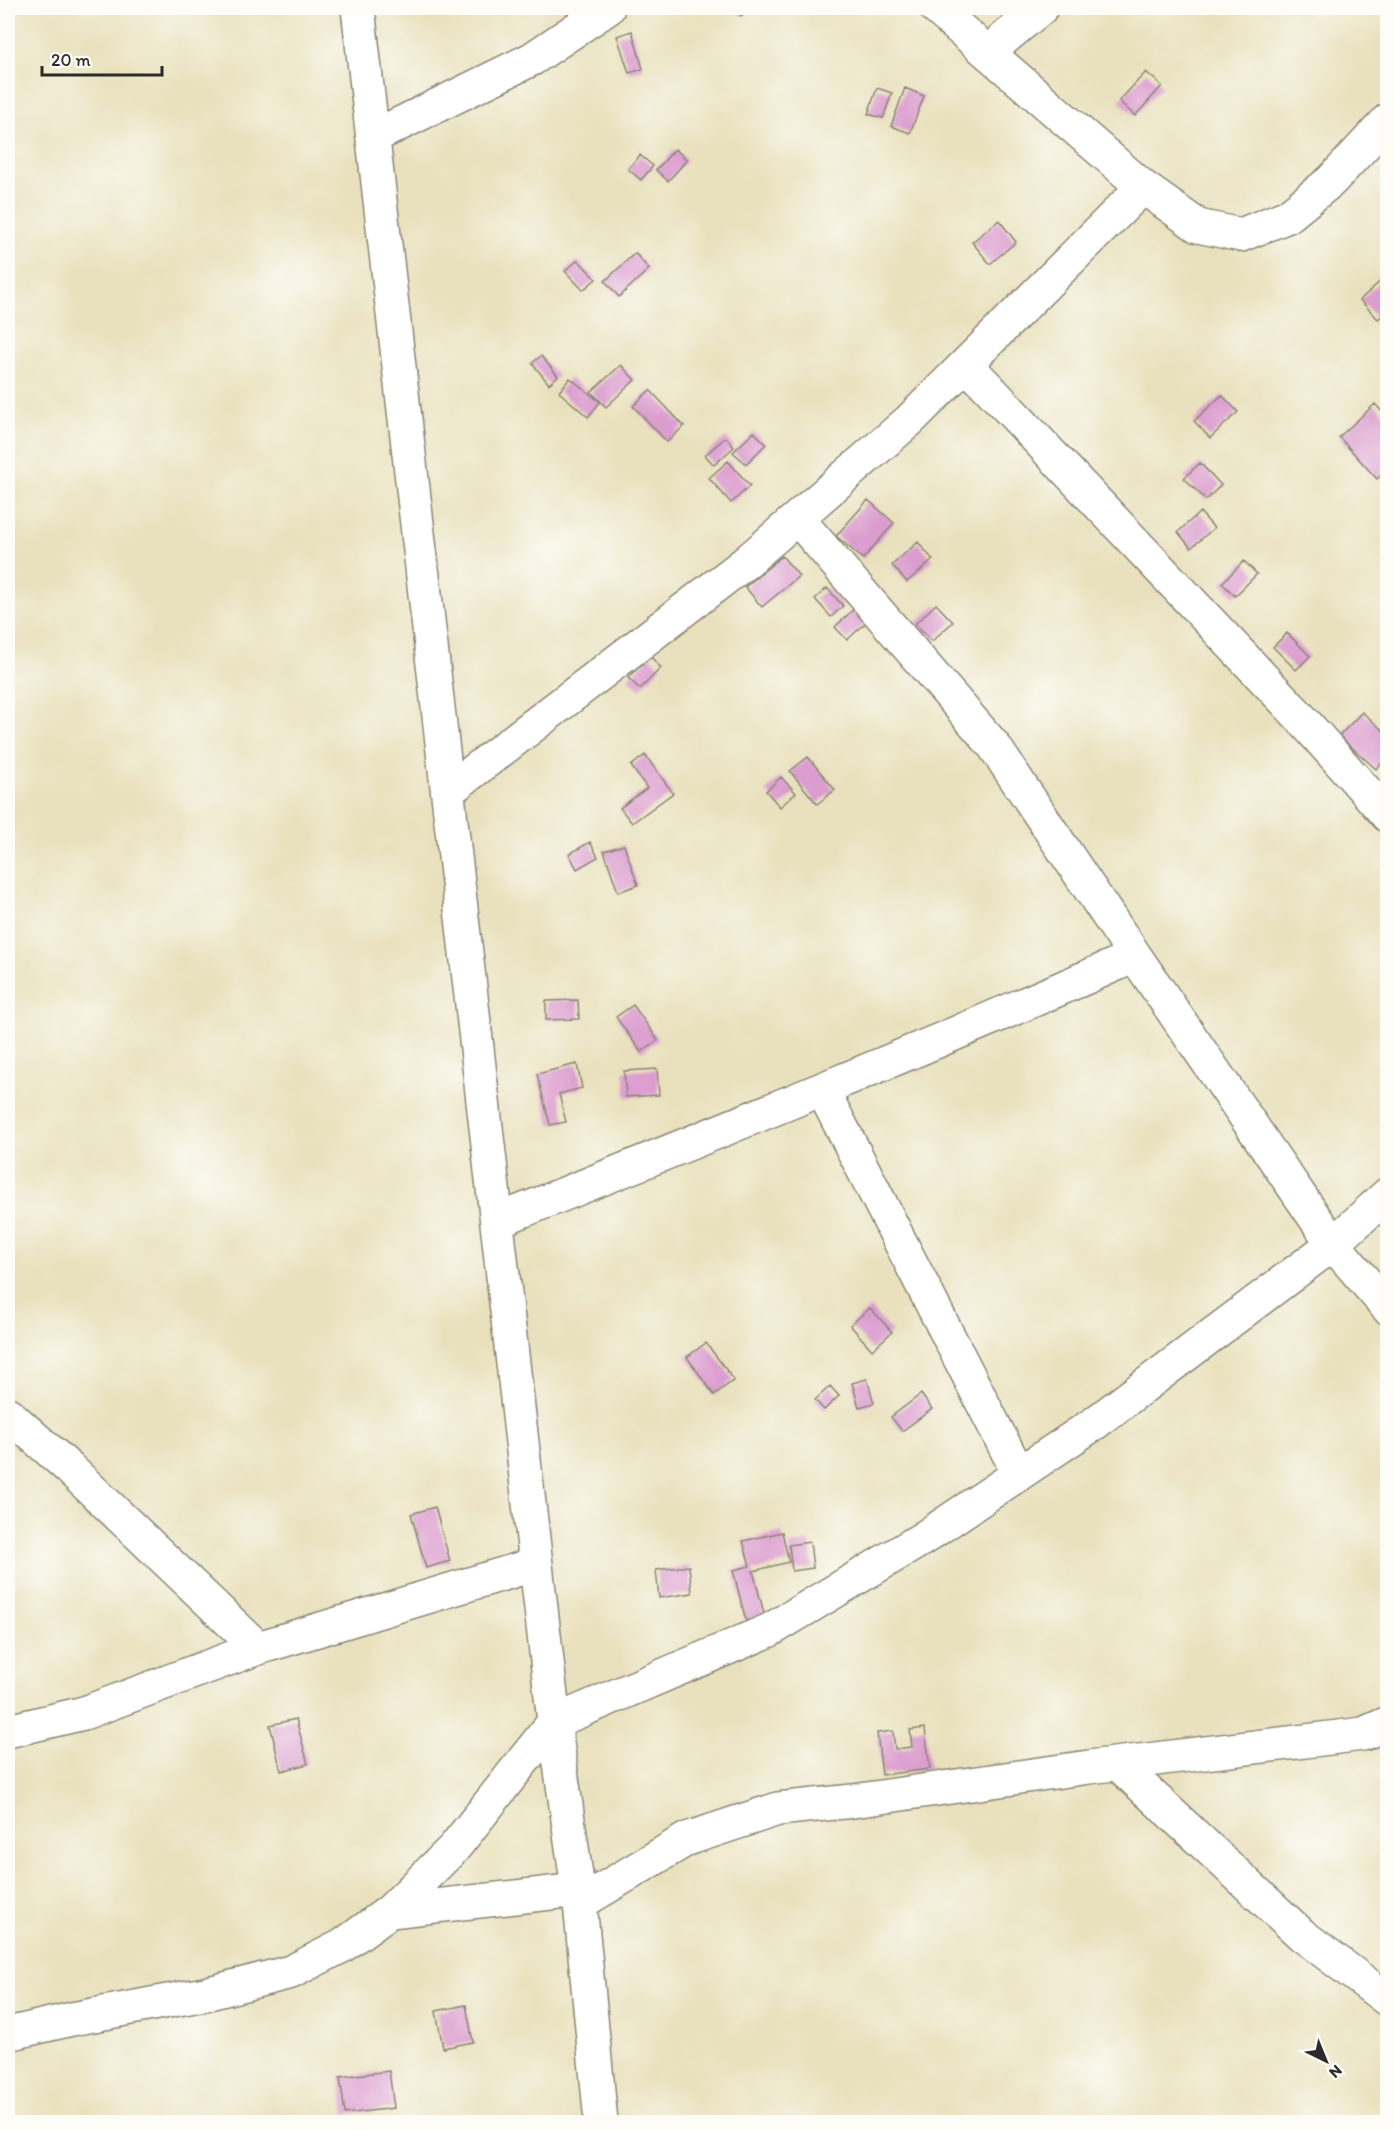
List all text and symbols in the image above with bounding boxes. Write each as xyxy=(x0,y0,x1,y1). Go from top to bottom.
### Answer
scale bar xyxy=(42,39,162,77)
text: 20 m xyxy=(51,49,91,71)
north arrow xyxy=(1296,2031,1356,2091)
text: N xyxy=(1325,2061,1346,2082)

